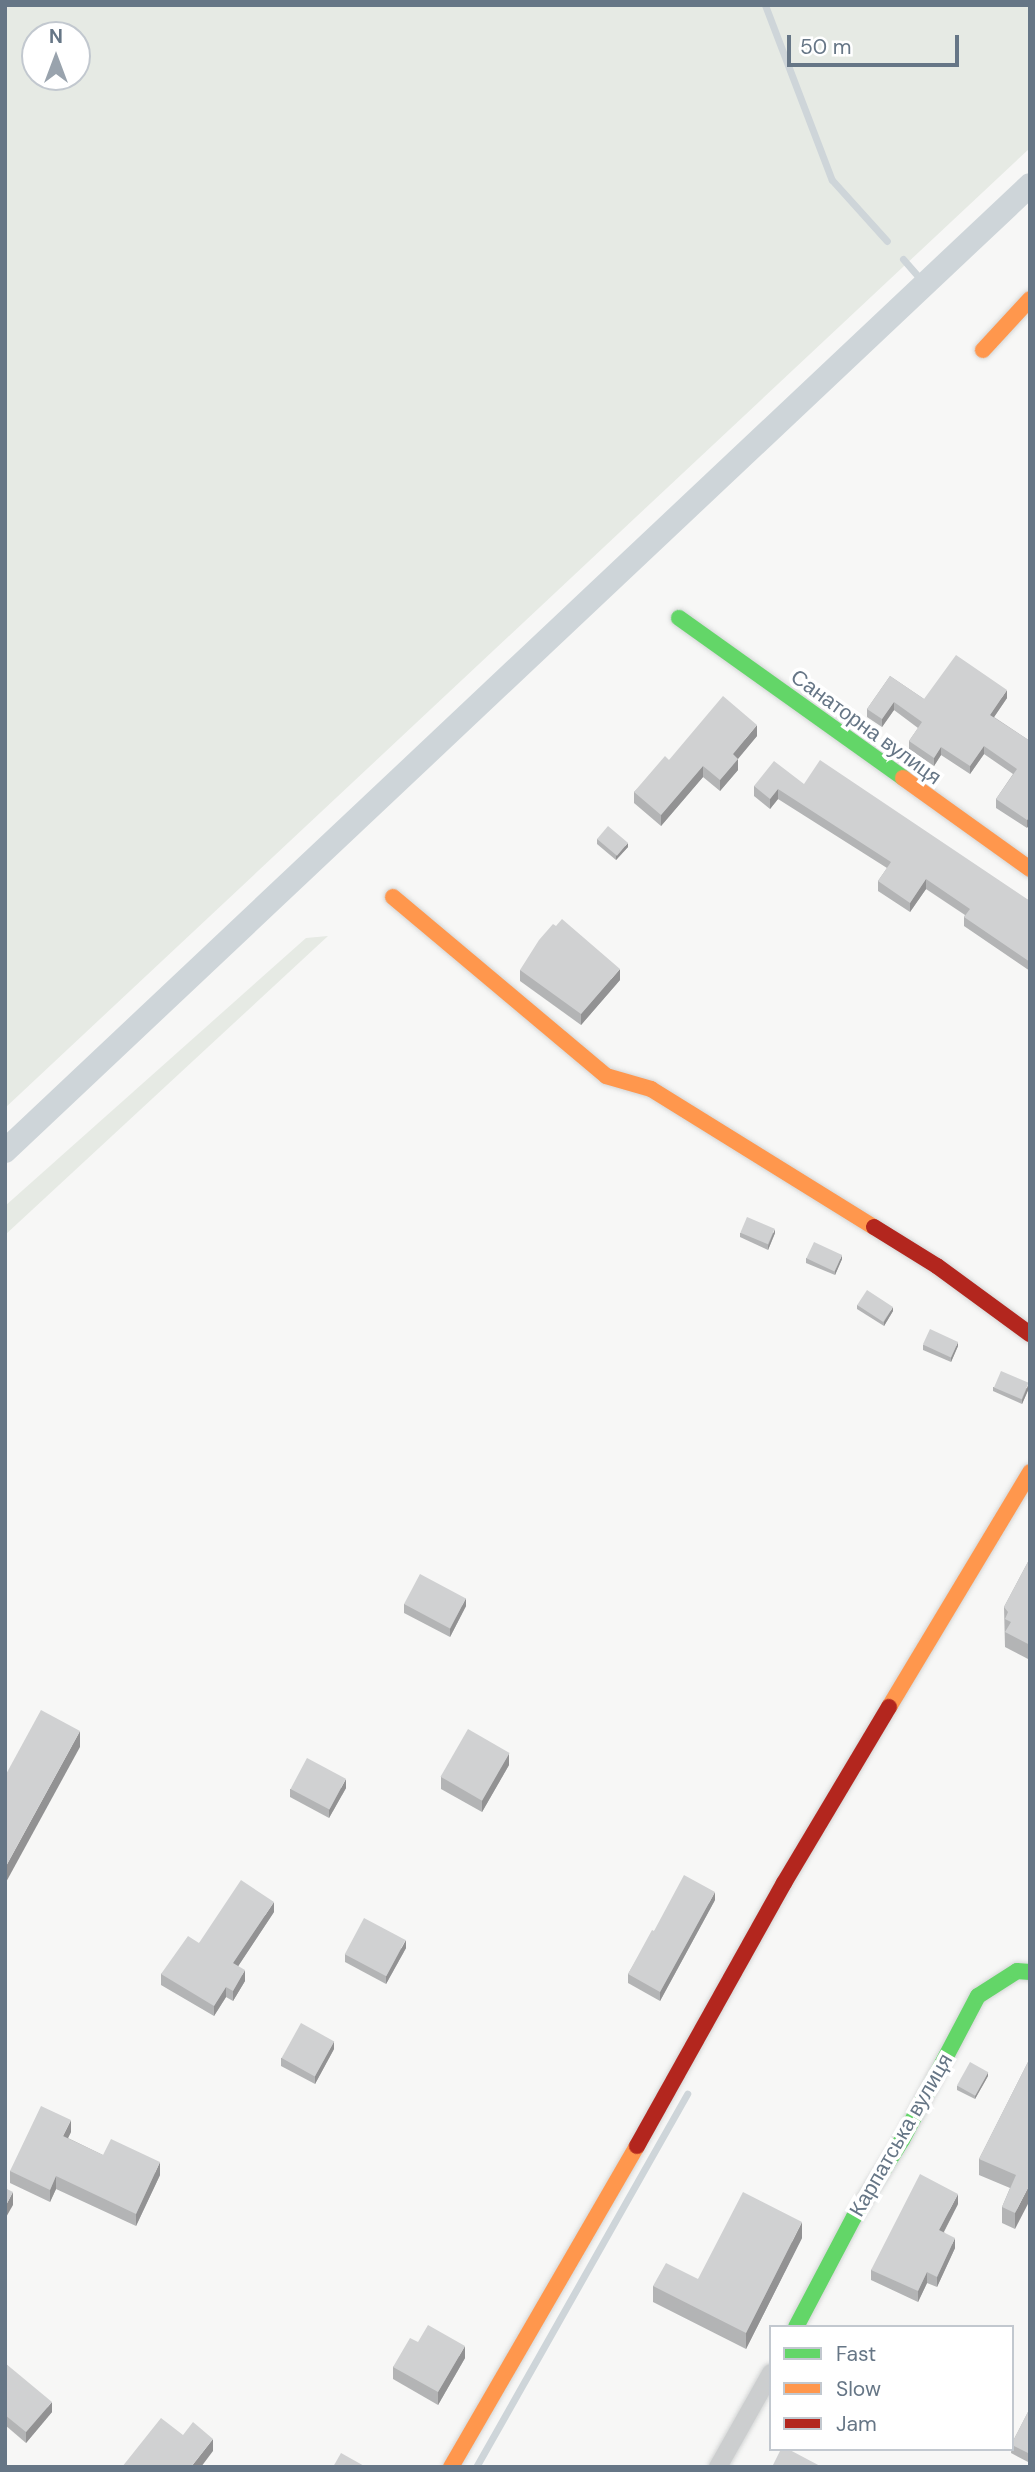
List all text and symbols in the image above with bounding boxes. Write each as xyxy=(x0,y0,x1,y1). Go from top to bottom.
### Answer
north arrow xyxy=(21,21,91,91)
scale bar xyxy=(790,21,962,65)
text: N xyxy=(49,24,63,49)
text: 50 m xyxy=(800,33,851,61)
street label: Санаторна вулиця xyxy=(786,664,946,790)
street label: Карпатська вулиця xyxy=(844,2049,958,2221)
legend xyxy=(769,2325,1014,2451)
text: Fast xyxy=(836,2340,876,2368)
text: Slow xyxy=(836,2375,881,2403)
text: Jam xyxy=(836,2410,877,2438)

